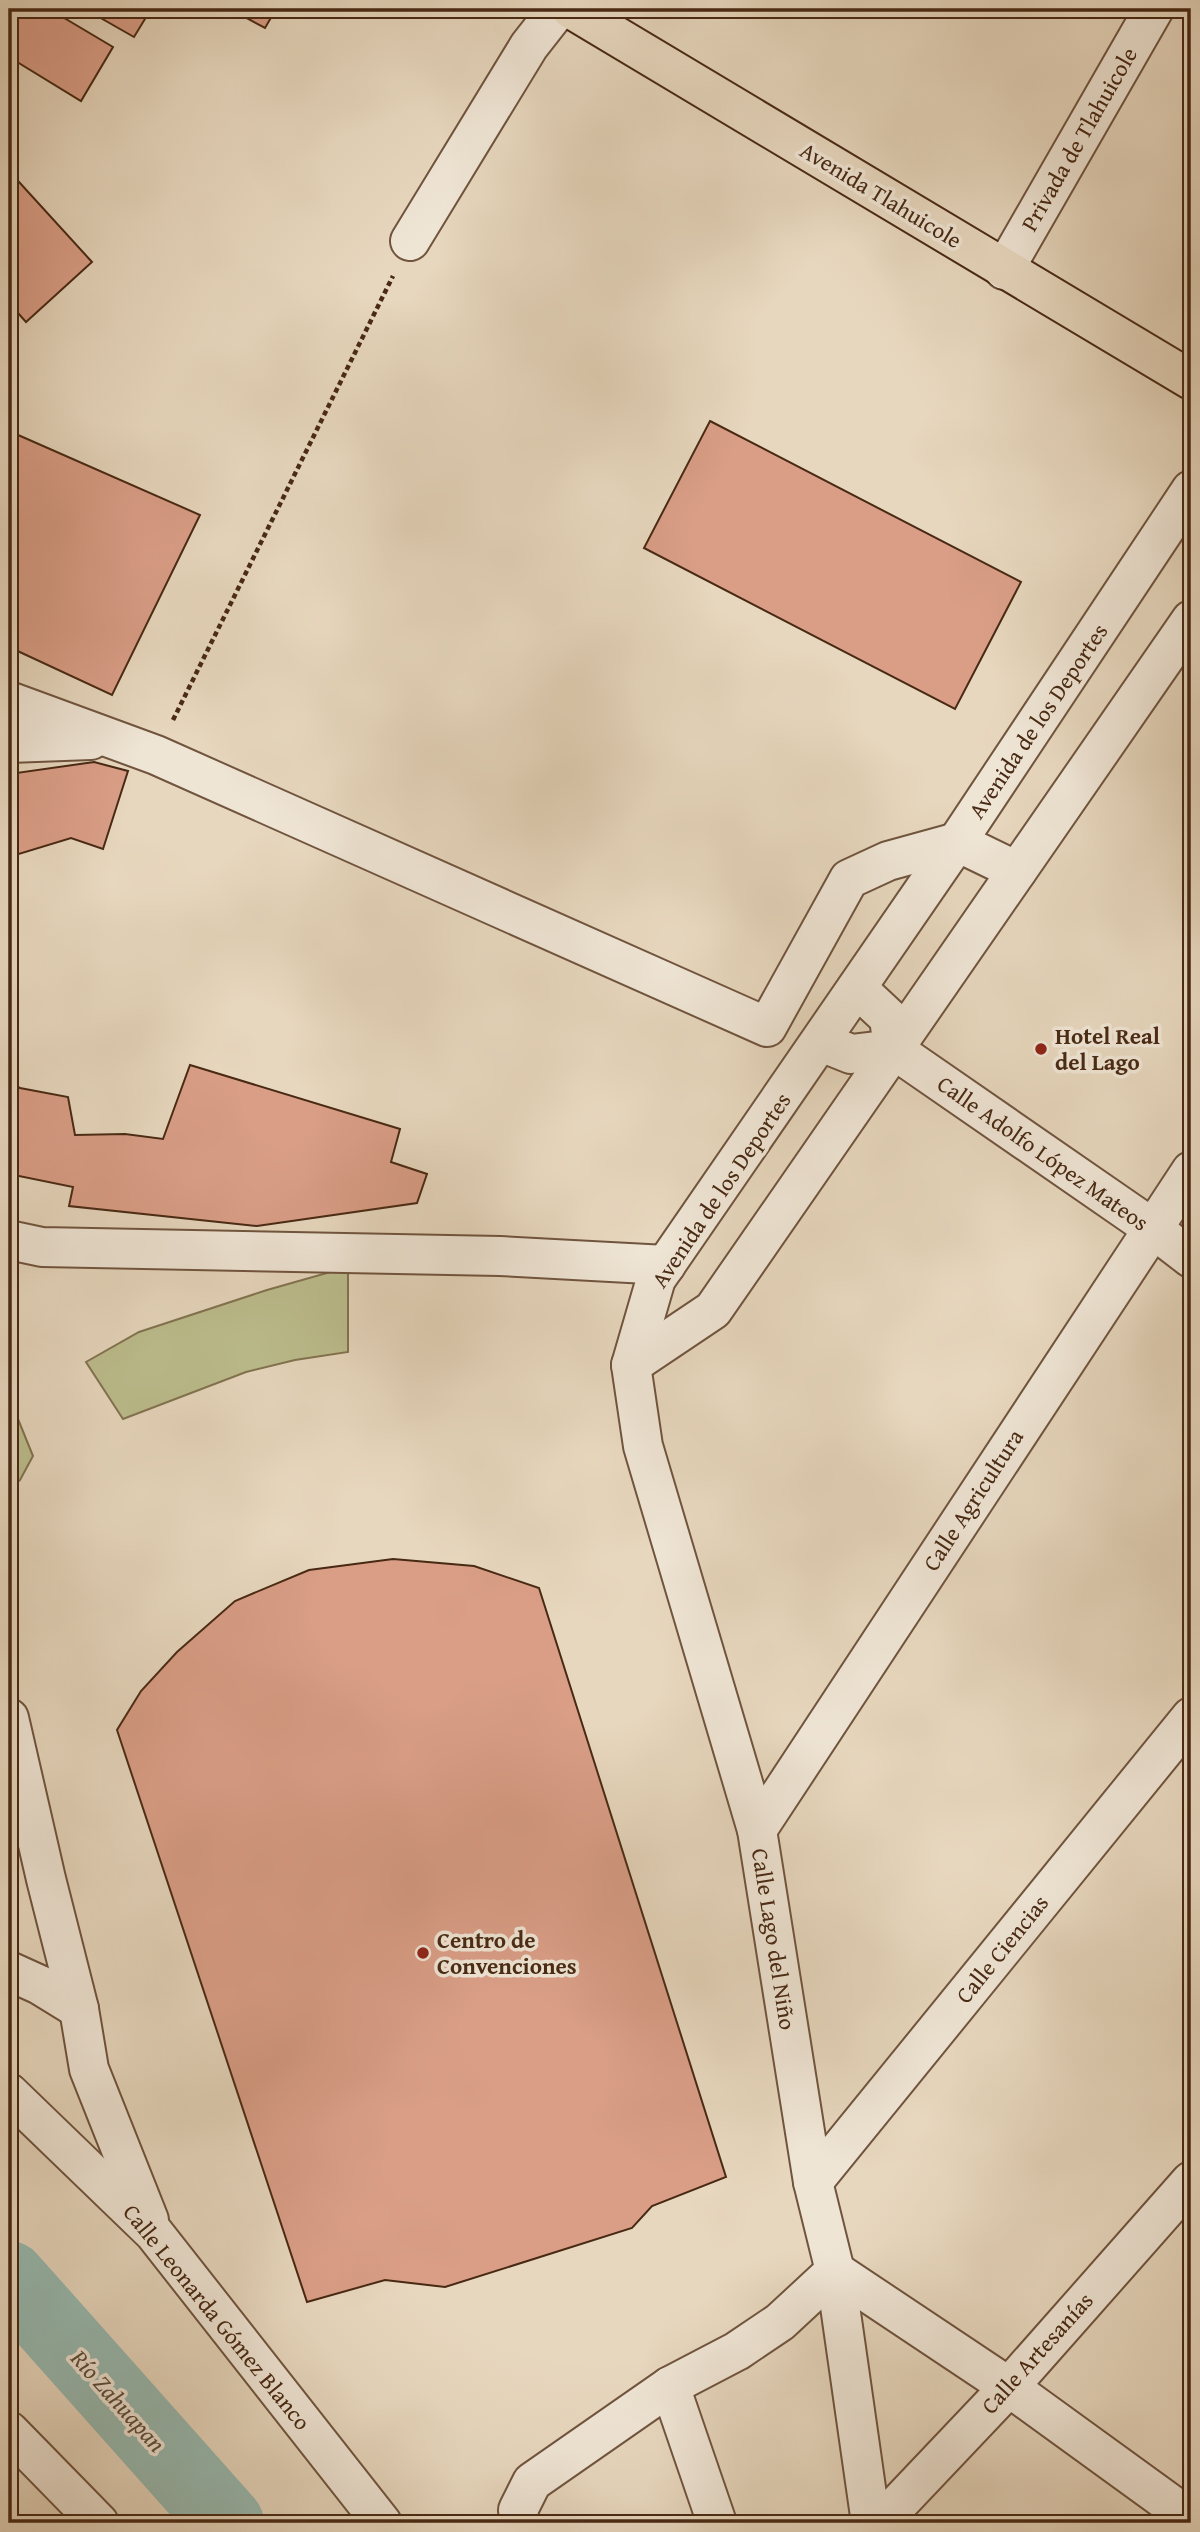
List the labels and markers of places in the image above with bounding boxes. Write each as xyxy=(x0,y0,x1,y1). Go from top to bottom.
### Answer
place label: Hotel Real del Lago xyxy=(1055,1019,1160,1078)
marker: Hotel Real del Lago xyxy=(1033,1041,1049,1057)
place label: Centro de Convenciones xyxy=(437,1923,577,1982)
marker: Centro de Convenciones xyxy=(415,1945,431,1961)

